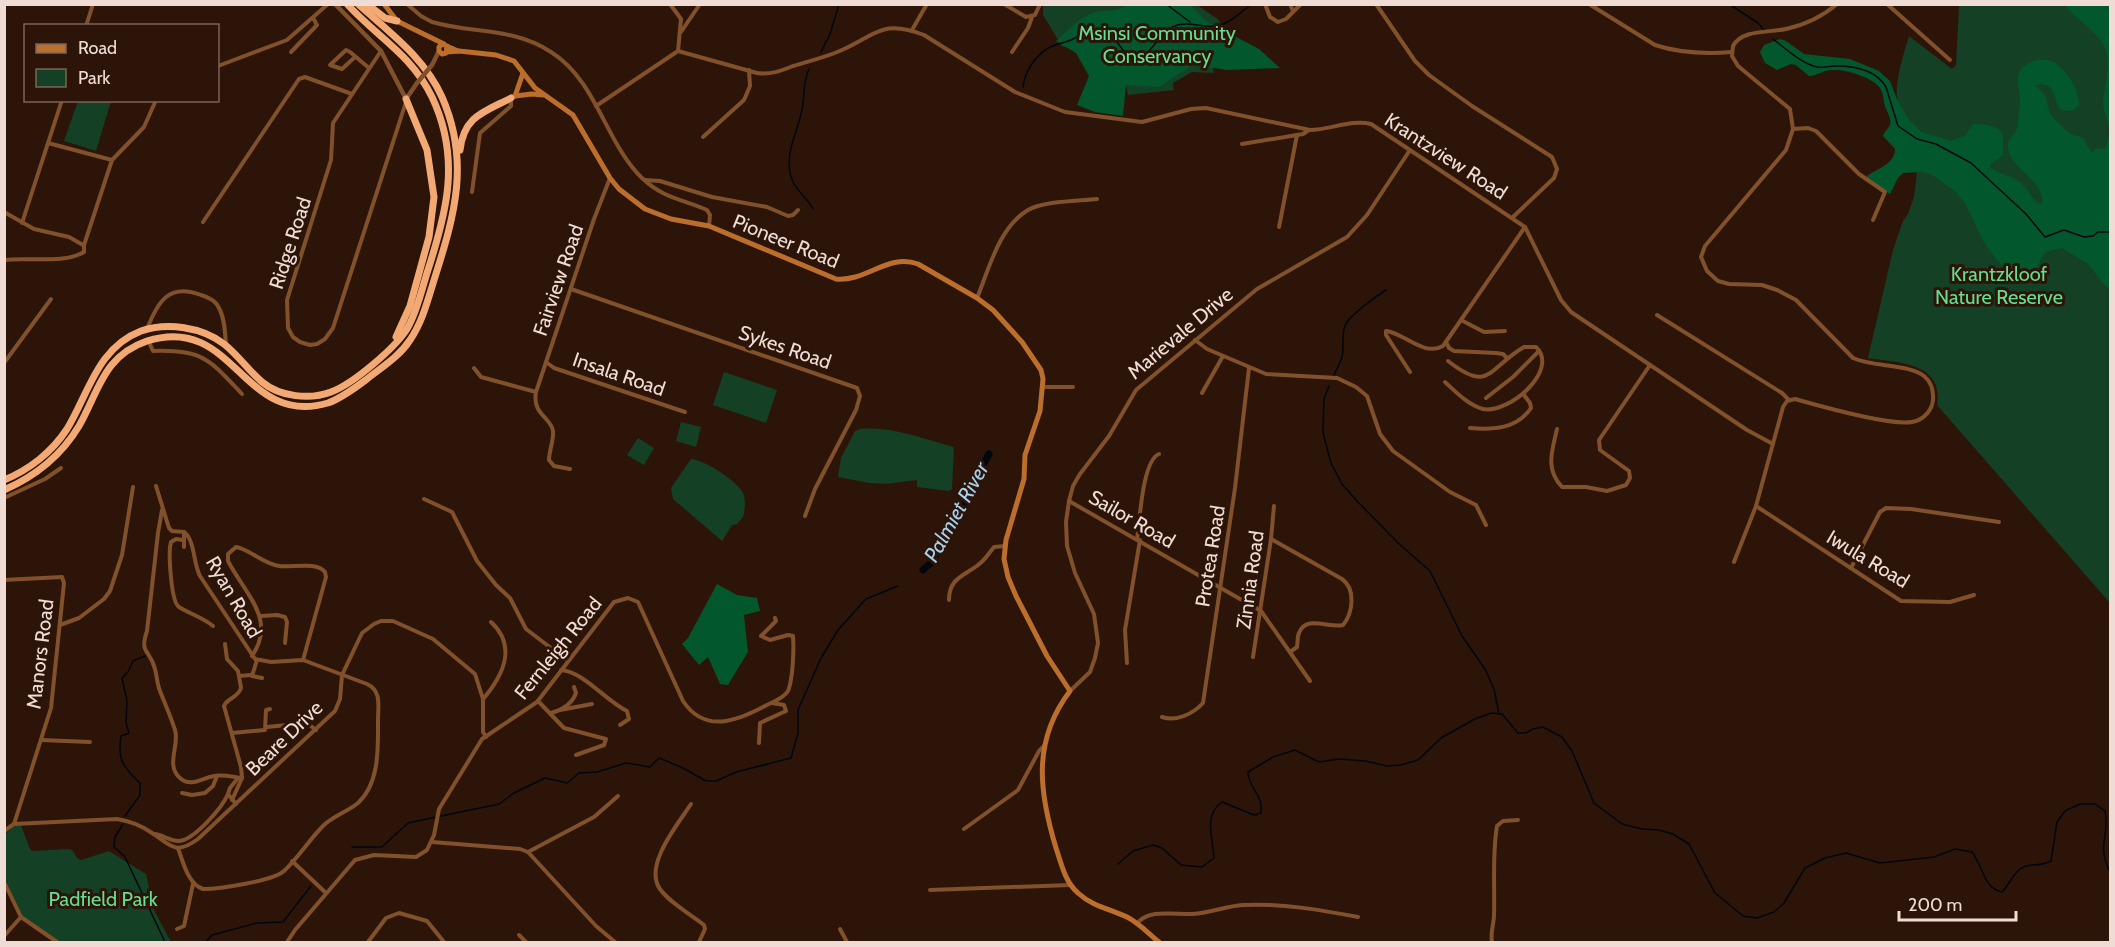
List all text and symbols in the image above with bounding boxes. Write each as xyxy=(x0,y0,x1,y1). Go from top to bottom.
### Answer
park label: Msinsi Community Conservancy xyxy=(1078,21,1236,68)
legend xyxy=(24,24,219,102)
text: Road xyxy=(78,37,117,59)
text: Park xyxy=(78,67,111,89)
street label: Krantzview Road xyxy=(1380,108,1512,204)
street label: Ridge Road xyxy=(264,194,316,292)
street label: Pioneer Road xyxy=(729,209,843,273)
street label: Fairview Road xyxy=(528,221,588,339)
park label: Krantzkloof Nature Reserve xyxy=(1935,262,2063,309)
street label: Marievale Drive xyxy=(1122,282,1238,384)
street label: Sykes Road xyxy=(736,320,834,374)
street label: Insala Road xyxy=(570,347,668,401)
water label: Palmiet River xyxy=(918,456,994,566)
street label: Sailor Road xyxy=(1085,485,1179,553)
street label: Protea Road xyxy=(1190,503,1230,609)
street label: Iwula Road xyxy=(1822,525,1914,593)
street label: Zinnia Road xyxy=(1231,529,1269,631)
street label: Ryan Road xyxy=(201,552,267,642)
street label: Fernleigh Road xyxy=(509,592,607,704)
street label: Manors Road xyxy=(21,598,59,710)
street label: Beare Drive xyxy=(241,696,327,780)
scale bar xyxy=(1899,884,2016,922)
park label: Padfield Park xyxy=(48,887,158,911)
text: 200 m xyxy=(1908,894,1962,916)

